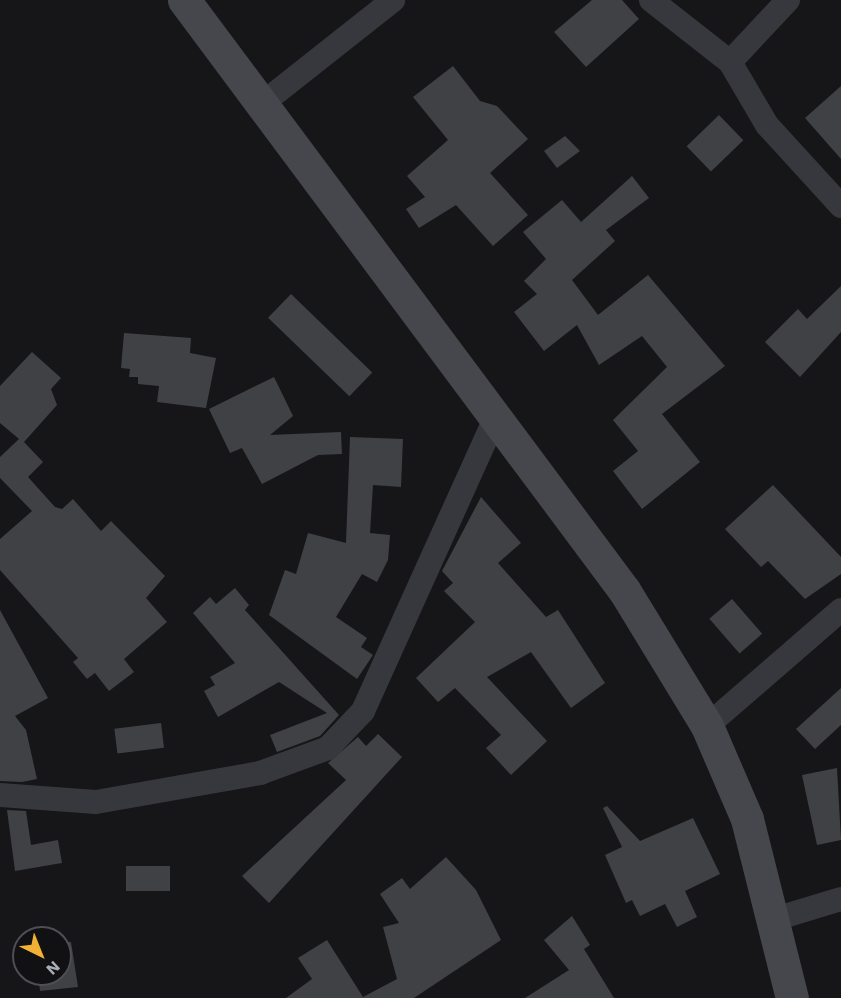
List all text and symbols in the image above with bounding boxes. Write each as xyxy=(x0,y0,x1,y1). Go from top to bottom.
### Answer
north arrow xyxy=(12,926,72,986)
text: N xyxy=(42,957,64,979)

